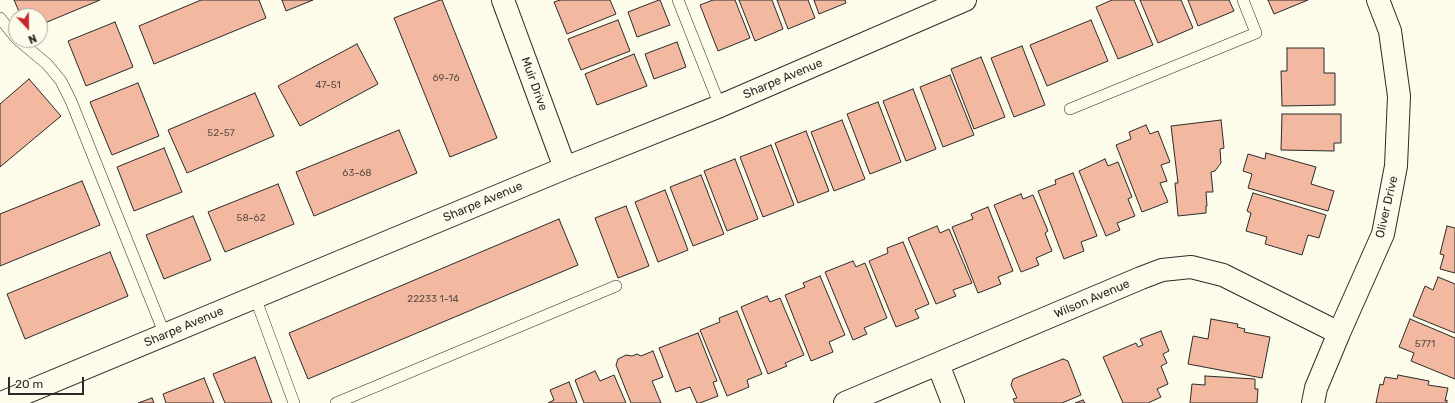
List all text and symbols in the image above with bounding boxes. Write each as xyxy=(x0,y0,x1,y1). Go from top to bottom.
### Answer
north arrow xyxy=(8,8,48,48)
text: N xyxy=(26,31,38,46)
street label: Muir Drive xyxy=(518,55,550,113)
street label: Sharpe Avenue xyxy=(741,56,825,102)
house number: 69-76 xyxy=(433,72,459,84)
house number: 47-51 xyxy=(315,79,341,91)
house number: 52-57 xyxy=(207,127,235,139)
house number: 63-68 xyxy=(342,167,372,179)
street label: Oliver Drive xyxy=(1373,174,1401,240)
street label: Sharpe Avenue xyxy=(441,179,525,225)
house number: 58-62 xyxy=(236,212,266,224)
street label: Wilson Avenue xyxy=(1052,277,1132,321)
house number: 22233 1-14 xyxy=(407,293,459,305)
street label: Sharpe Avenue xyxy=(142,304,226,350)
house number: 5771 xyxy=(1415,338,1435,350)
scale bar xyxy=(10,369,86,395)
text: 20 m xyxy=(15,377,43,391)

